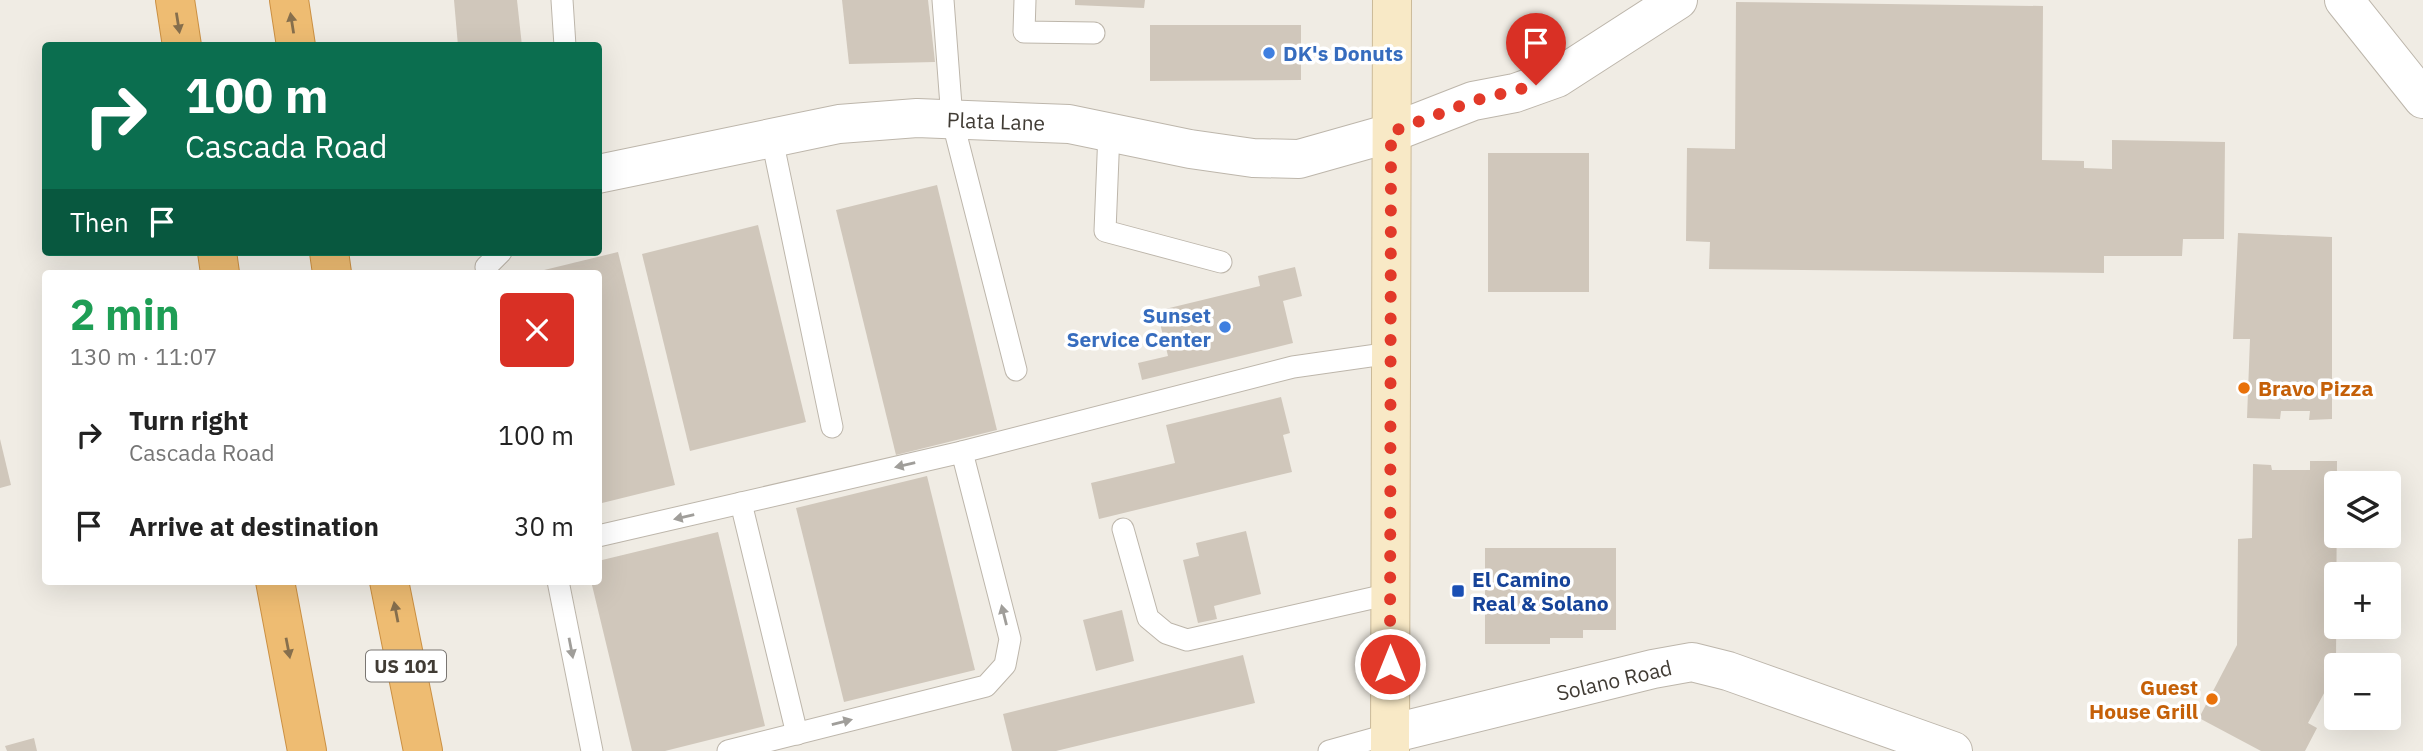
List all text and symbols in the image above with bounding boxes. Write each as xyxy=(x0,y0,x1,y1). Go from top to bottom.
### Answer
one-way arrow xyxy=(173,12,184,34)
one-way arrow xyxy=(287,12,298,34)
pin xyxy=(1506,13,1566,85)
icon: arrive xyxy=(1517,24,1555,62)
place label: DK's Donuts xyxy=(1283,39,1403,67)
marker: DK's Donuts xyxy=(1261,45,1277,61)
text: 100 m xyxy=(185,63,329,126)
icon: right xyxy=(70,70,161,161)
street label: Plata Lane xyxy=(946,105,1046,137)
text: Cascada Road xyxy=(185,125,388,167)
icon: arrive xyxy=(143,203,181,241)
text: Then xyxy=(70,205,129,239)
text: 2 min xyxy=(70,287,180,342)
button: close xyxy=(500,293,574,367)
place label: Sunset Service Center xyxy=(1066,301,1212,353)
marker: Sunset Service Center xyxy=(1217,319,1233,335)
text: 130 m · 11:07 xyxy=(70,341,217,371)
place label: Bravo Pizza xyxy=(2258,374,2373,402)
marker: Bravo Pizza xyxy=(2236,380,2252,396)
text: Turn right xyxy=(129,403,248,437)
icon: right xyxy=(70,416,108,454)
text: 100 m xyxy=(498,418,574,452)
text: Cascada Road xyxy=(129,437,275,467)
one-way arrow xyxy=(894,460,916,471)
map controls xyxy=(2324,471,2401,730)
button: layers xyxy=(2324,471,2401,548)
icon: arrive xyxy=(70,507,108,545)
text: Arrive at destination xyxy=(129,509,379,543)
text: 30 m xyxy=(514,509,574,543)
one-way arrow xyxy=(673,511,695,522)
button: + xyxy=(2324,562,2401,639)
place label: El Camino Real & Solano xyxy=(1472,565,1609,617)
marker: El Camino Real & Solano xyxy=(1450,583,1466,599)
one-way arrow xyxy=(390,601,401,623)
one-way arrow xyxy=(998,604,1009,626)
position arrow xyxy=(1353,627,1427,701)
one-way arrow xyxy=(282,637,293,659)
one-way arrow xyxy=(566,637,577,659)
road number: US 101 xyxy=(366,650,446,681)
street label: Solano Road xyxy=(1553,653,1675,707)
button: − xyxy=(2324,653,2401,730)
place label: Guest House Grill xyxy=(2089,673,2198,725)
marker: Guest House Grill xyxy=(2204,691,2220,707)
one-way arrow xyxy=(831,716,853,727)

